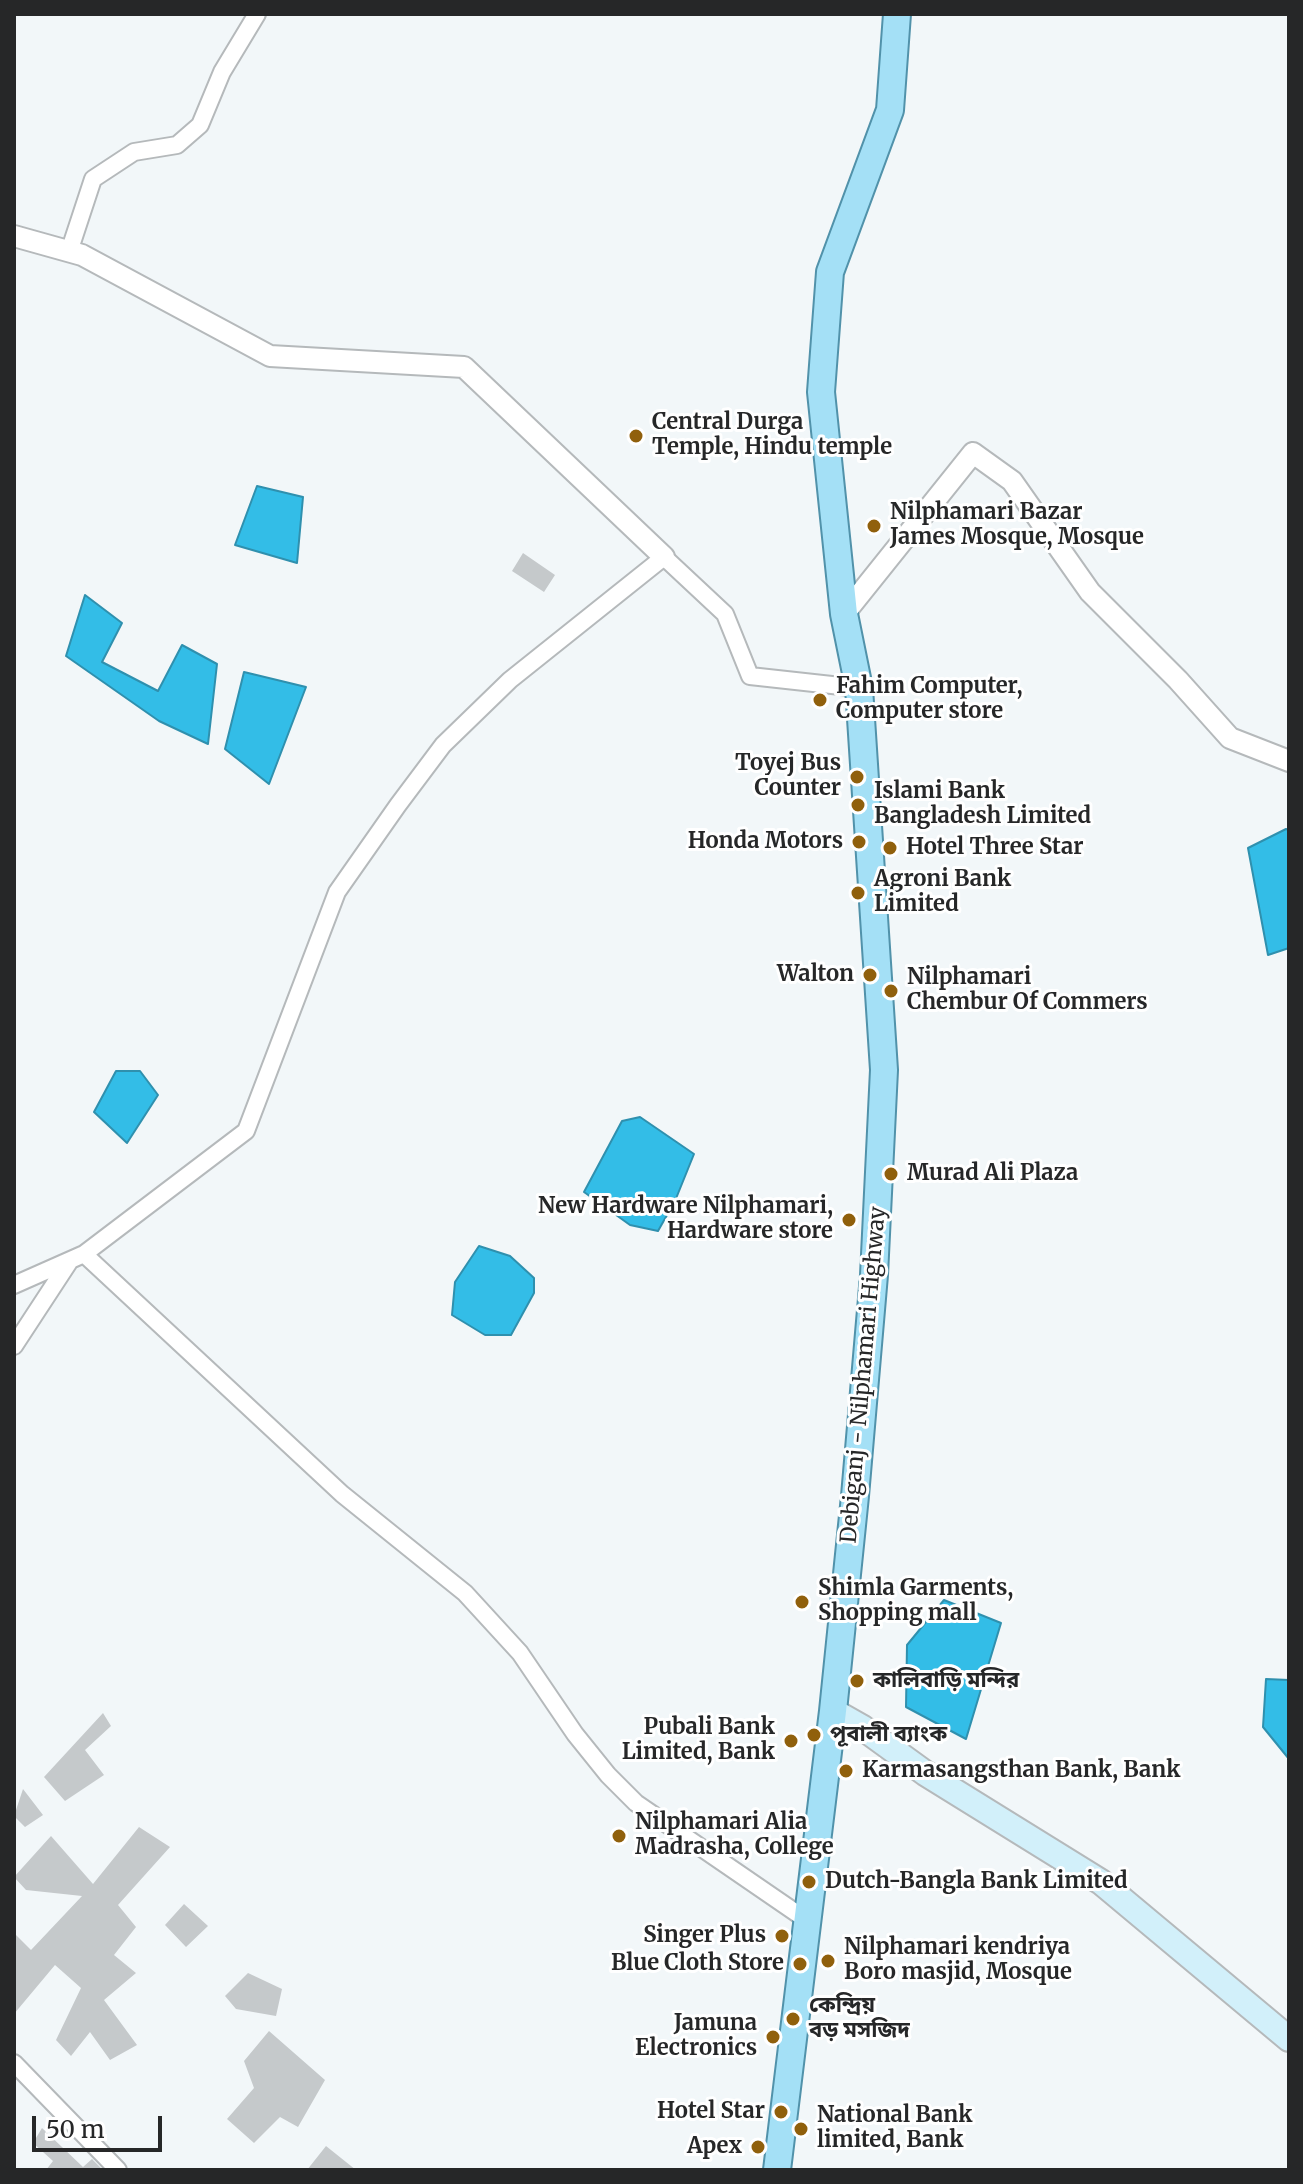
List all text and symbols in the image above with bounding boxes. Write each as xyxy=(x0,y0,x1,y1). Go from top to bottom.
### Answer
place label: Central Durga Temple, Hindu temple xyxy=(652,410,892,462)
marker: Central Durga Temple, Hindu temple xyxy=(627,427,645,445)
place label: Nilphamari Bazar James Mosque, Mosque xyxy=(890,500,1144,552)
marker: Nilphamari Bazar James Mosque, Mosque xyxy=(865,517,883,535)
place label: Fahim Computer, Computer store xyxy=(836,674,1022,726)
marker: Fahim Computer, Computer store xyxy=(811,691,829,709)
place label: Toyej Bus Counter xyxy=(735,751,841,802)
marker: Toyej Bus Counter xyxy=(848,768,866,786)
place label: Islami Bank Bangladesh Limited xyxy=(874,779,1091,830)
marker: Islami Bank Bangladesh Limited xyxy=(849,796,867,814)
place label: Honda Motors xyxy=(688,829,843,855)
marker: Honda Motors xyxy=(850,833,868,851)
place label: Hotel Three Star xyxy=(906,835,1083,861)
marker: Hotel Three Star xyxy=(881,839,899,857)
place label: Agroni Bank Limited xyxy=(874,867,1011,918)
marker: Agroni Bank Limited xyxy=(849,884,867,902)
place label: Walton xyxy=(777,962,854,988)
place label: Nilphamari Chembur Of Commers xyxy=(907,965,1148,1016)
marker: Walton xyxy=(861,966,879,984)
marker: Nilphamari Chembur Of Commers xyxy=(882,982,900,1000)
place label: Murad Ali Plaza xyxy=(907,1161,1078,1187)
marker: Murad Ali Plaza xyxy=(882,1165,900,1183)
place label: New Hardware Nilphamari, Hardware store xyxy=(538,1194,833,1246)
street label: Debiganj - Nilphamari Highway xyxy=(836,1206,892,1544)
marker: New Hardware Nilphamari, Hardware store xyxy=(840,1211,858,1229)
place label: Shimla Garments, Shopping mall xyxy=(818,1576,1013,1628)
marker: Shimla Garments, Shopping mall xyxy=(793,1593,811,1611)
place label: কালিবাড়ি মন্দির xyxy=(873,1668,1019,1694)
marker: কালিবাড়ি মন্দির xyxy=(848,1672,866,1690)
place label: Pubali Bank Limited, Bank xyxy=(622,1715,775,1766)
place label: পূবালী ব্যাংক xyxy=(830,1722,947,1748)
marker: পূবালী ব্যাংক xyxy=(805,1726,823,1744)
marker: Pubali Bank Limited, Bank xyxy=(782,1732,800,1750)
place label: Karmasangsthan Bank, Bank xyxy=(862,1758,1181,1784)
marker: Karmasangsthan Bank, Bank xyxy=(837,1762,855,1780)
place label: Nilphamari Alia Madrasha, College xyxy=(635,1810,834,1862)
marker: Nilphamari Alia Madrasha, College xyxy=(610,1827,628,1845)
place label: Dutch-Bangla Bank Limited xyxy=(825,1869,1128,1895)
marker: Dutch-Bangla Bank Limited xyxy=(800,1873,818,1891)
place label: Singer Plus xyxy=(643,1923,766,1949)
marker: Singer Plus xyxy=(773,1927,791,1945)
place label: Nilphamari kendriya Boro masjid, Mosque xyxy=(844,1935,1072,1986)
place label: Blue Cloth Store xyxy=(611,1951,784,1977)
marker: Nilphamari kendriya Boro masjid, Mosque xyxy=(819,1952,837,1970)
marker: Blue Cloth Store xyxy=(791,1955,809,1973)
place label: কেন্দ্রিয় বড় মসজিদ xyxy=(809,1993,910,2044)
marker: কেন্দ্রিয় বড় মসজিদ xyxy=(784,2010,802,2028)
place label: Jamuna Electronics xyxy=(635,2011,757,2062)
marker: Jamuna Electronics xyxy=(764,2028,782,2046)
place label: Hotel Star xyxy=(657,2099,765,2125)
scale bar xyxy=(36,2100,166,2150)
marker: Hotel Star xyxy=(772,2103,790,2121)
place label: National Bank limited, Bank xyxy=(817,2103,973,2154)
text: 50 m xyxy=(46,2114,105,2145)
marker: National Bank limited, Bank xyxy=(792,2120,810,2138)
place label: Apex xyxy=(687,2134,742,2160)
marker: Apex xyxy=(749,2138,767,2156)

